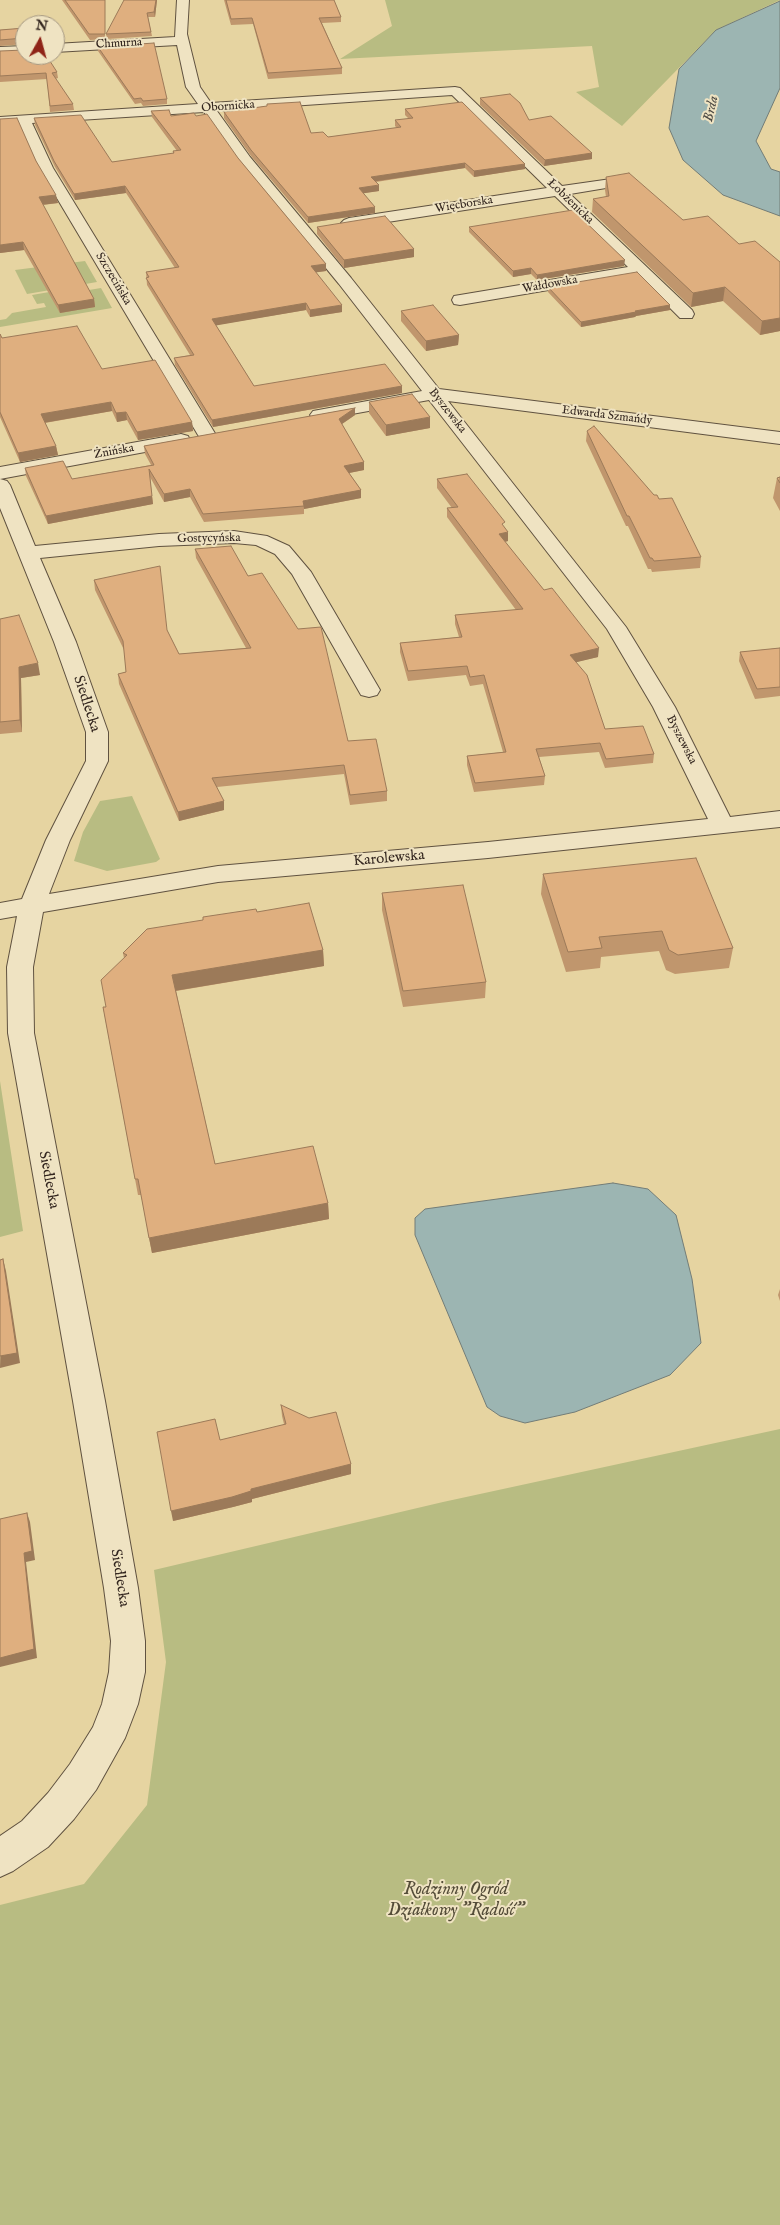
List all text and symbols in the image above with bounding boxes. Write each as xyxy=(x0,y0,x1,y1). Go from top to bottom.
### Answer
north arrow xyxy=(15,15,65,65)
text: N xyxy=(35,16,49,36)
street label: Chmurna xyxy=(95,36,143,52)
water label: Brda xyxy=(701,94,723,124)
street label: Obornicka xyxy=(201,98,255,116)
street label: Łobżenicka xyxy=(544,176,596,228)
street label: Więcborska xyxy=(434,193,494,217)
street label: Szczecińska xyxy=(92,250,134,308)
street label: Wałdowska xyxy=(521,273,579,297)
street label: Byszewska xyxy=(425,386,469,436)
street label: Edwarda Szmańdy xyxy=(561,403,653,429)
street label: Żnińska xyxy=(93,441,135,463)
street label: Gostycyńska xyxy=(177,531,241,547)
street label: Siedlecka xyxy=(68,673,104,735)
street label: Byszewska xyxy=(663,713,699,767)
street label: Karolewska xyxy=(353,847,425,871)
street label: Siedlecka xyxy=(34,1150,62,1210)
street label: Siedlecka xyxy=(106,1548,132,1608)
park label: Rodzinny Ogród Działkowy "Radość" xyxy=(388,1879,524,1922)

